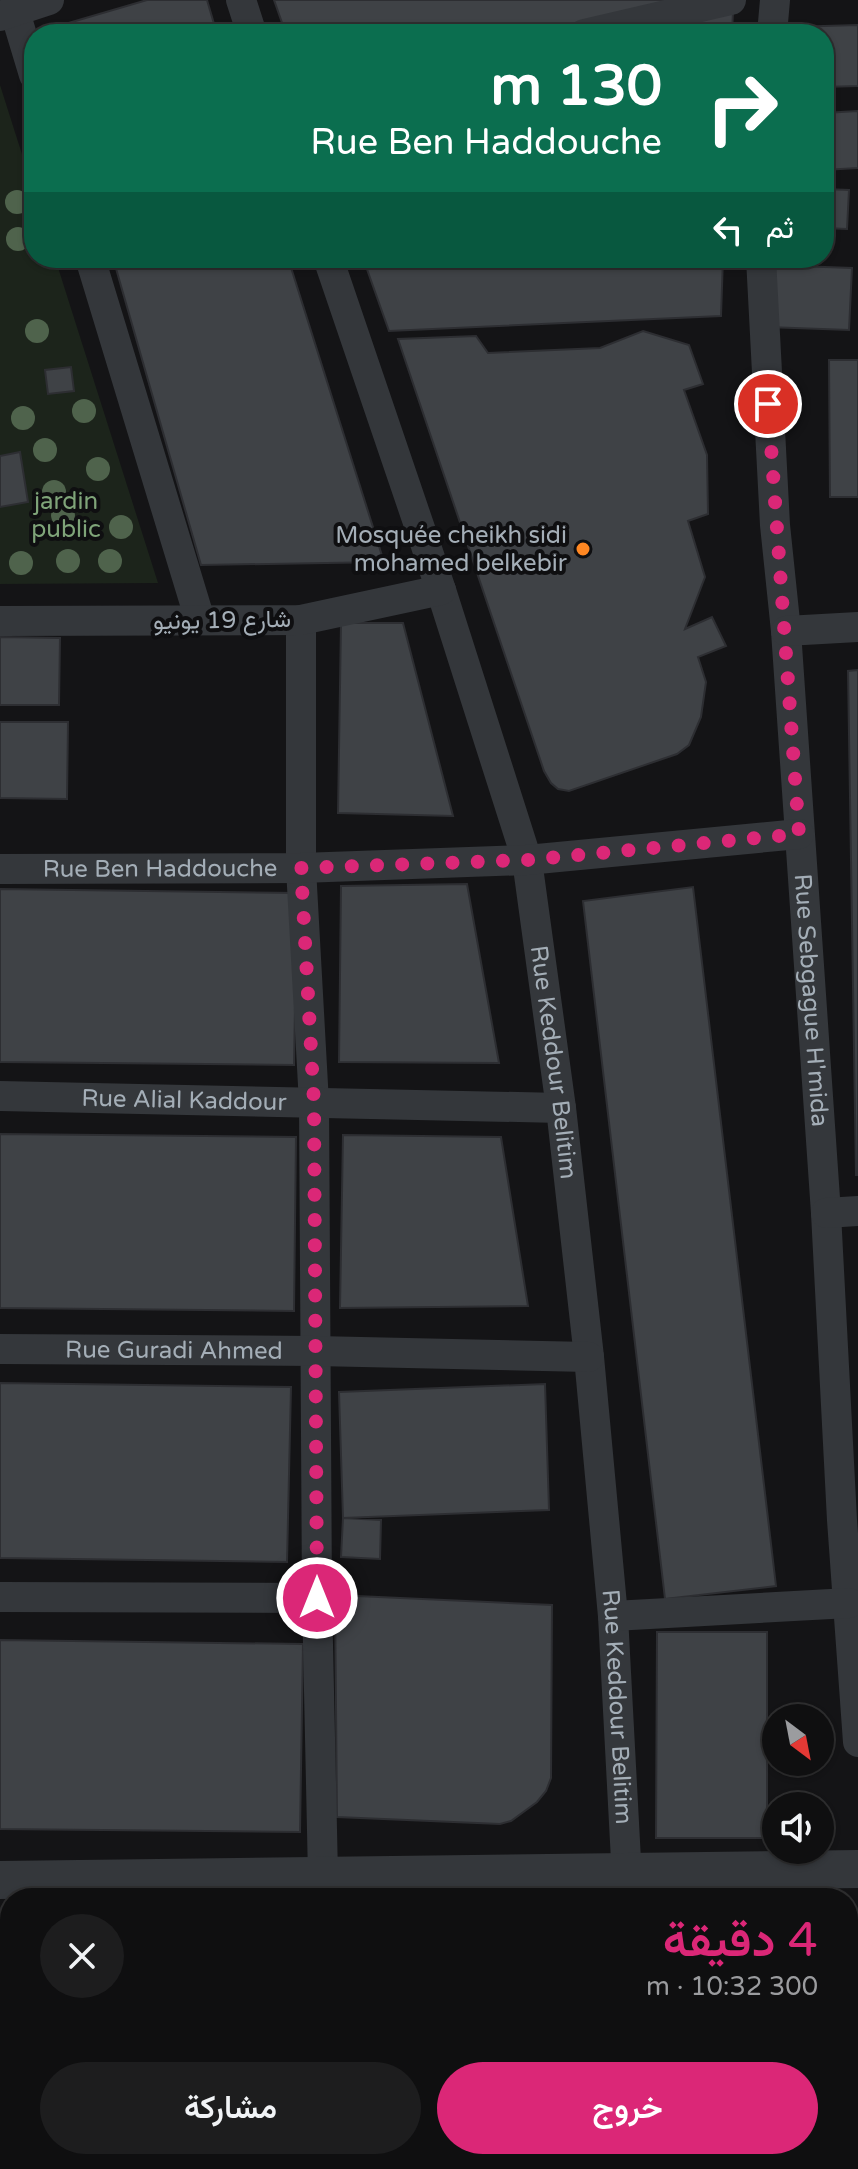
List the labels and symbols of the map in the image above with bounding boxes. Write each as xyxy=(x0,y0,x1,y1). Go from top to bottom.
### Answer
pin xyxy=(734,370,802,438)
park label: jardin public xyxy=(31,487,101,544)
place label: Mosquée cheikh sidi mohamed belkebir xyxy=(335,521,568,578)
marker: Mosquée cheikh sidi mohamed belkebir xyxy=(574,540,592,558)
street label: شارع 19 يونيو xyxy=(153,605,291,637)
street label: Rue Ben Haddouche xyxy=(43,854,277,884)
street label: Rue Sebgague H'mida xyxy=(788,873,834,1128)
street label: Rue Keddour Belitim xyxy=(524,943,583,1181)
street label: Rue Alial Kaddour xyxy=(81,1084,288,1117)
street label: Rue Guradi Ahmed xyxy=(65,1335,283,1366)
position arrow xyxy=(275,1556,359,1640)
street label: Rue Keddour Belitim xyxy=(596,1588,638,1825)
north arrow xyxy=(762,1704,834,1776)

